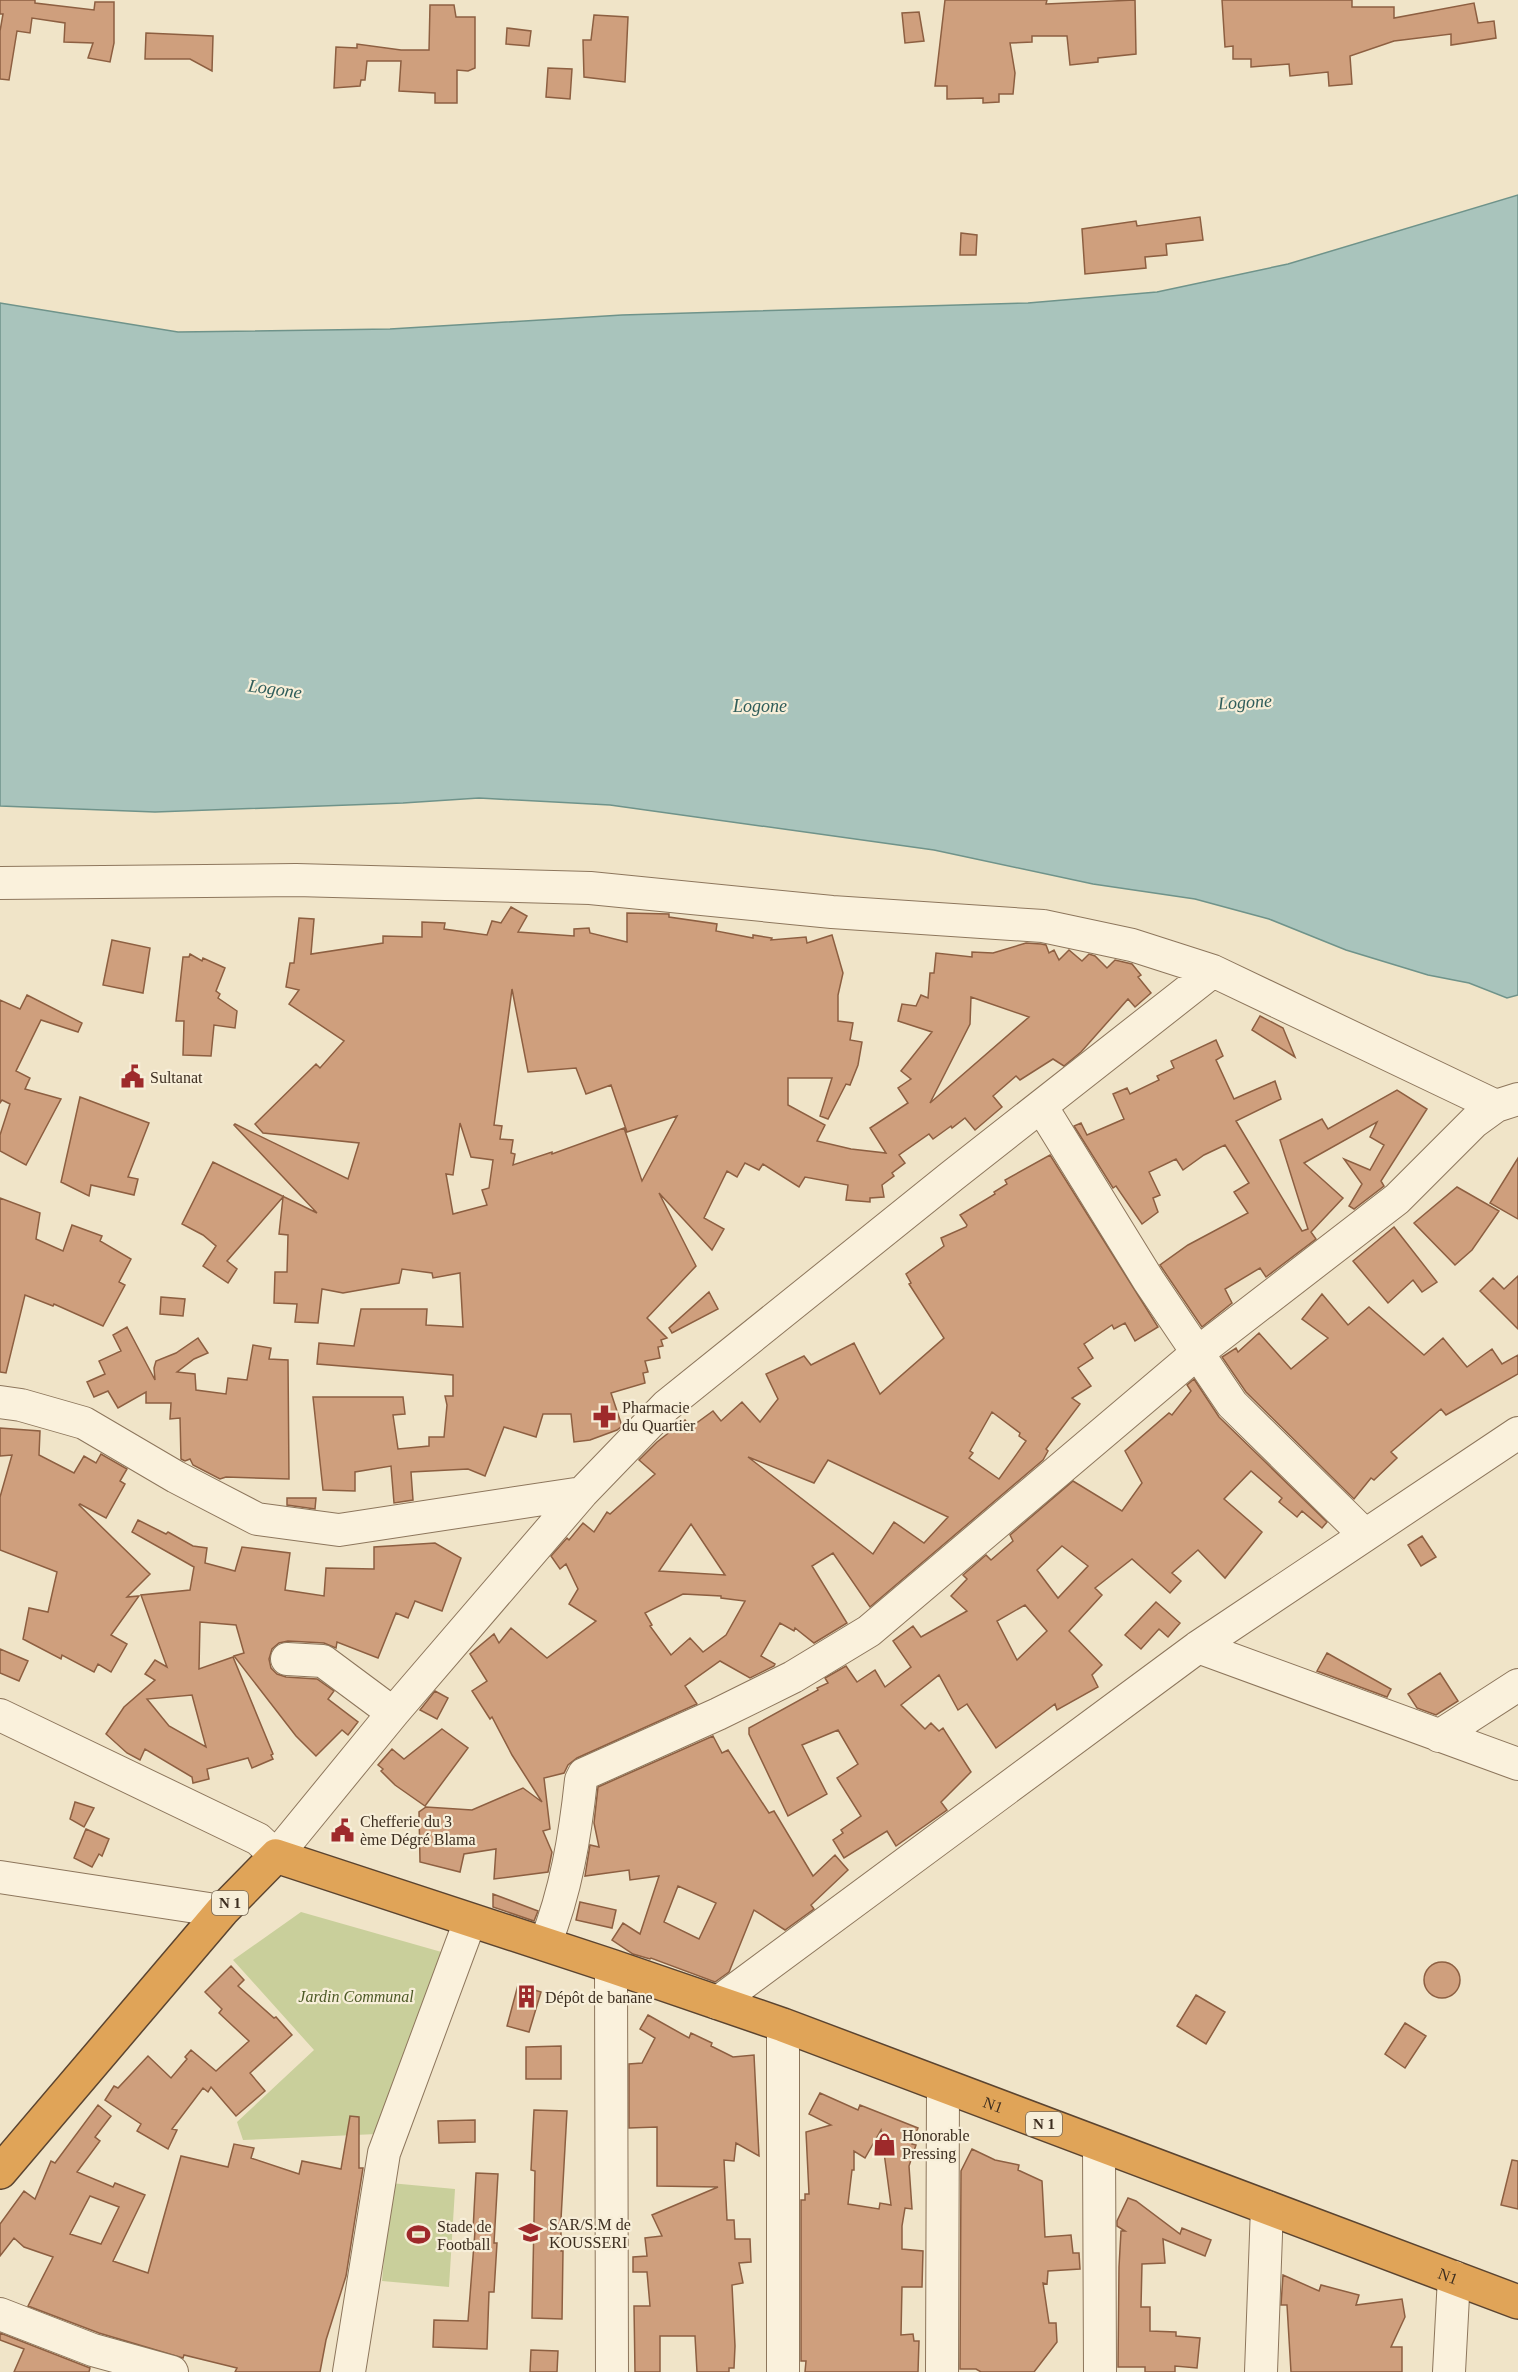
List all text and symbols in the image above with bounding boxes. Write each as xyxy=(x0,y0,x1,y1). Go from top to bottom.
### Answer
water label: Logone xyxy=(246,675,303,703)
water label: Logone xyxy=(1217,691,1272,713)
water label: Logone xyxy=(732,696,787,716)
public building icon: Sultanat xyxy=(119,1064,145,1090)
place label: Sultanat xyxy=(150,1069,203,1086)
place label: Pharmacie du Quartier xyxy=(622,1399,696,1434)
pharmacy icon: Pharmacie du Quartier xyxy=(591,1403,617,1429)
place label: Chefferie du 3 ème Dégré Blama xyxy=(360,1813,476,1849)
public building icon: Chefferie du 3 ème Dégré Blama xyxy=(329,1817,355,1843)
road number: N 1 xyxy=(212,1891,248,1915)
building icon: Dépôt de banane xyxy=(514,1984,540,2010)
park label: Jardin Communal xyxy=(298,1988,414,2005)
place label: Dépôt de banane xyxy=(545,1989,653,2007)
street label: N1 xyxy=(981,2093,1005,2116)
road number: N 1 xyxy=(1026,2112,1062,2136)
place label: Honorable Pressing xyxy=(902,2127,970,2163)
shop icon: Honorable Pressing xyxy=(871,2131,897,2157)
place label: SAR/S.M de KOUSSERI xyxy=(549,2216,631,2251)
place label: Stade de Football xyxy=(437,2218,492,2253)
school or university icon: SAR/S.M de KOUSSERI xyxy=(518,2220,544,2246)
sports icon: Stade de Football xyxy=(406,2222,432,2248)
street label: N1 xyxy=(1436,2265,1460,2288)

